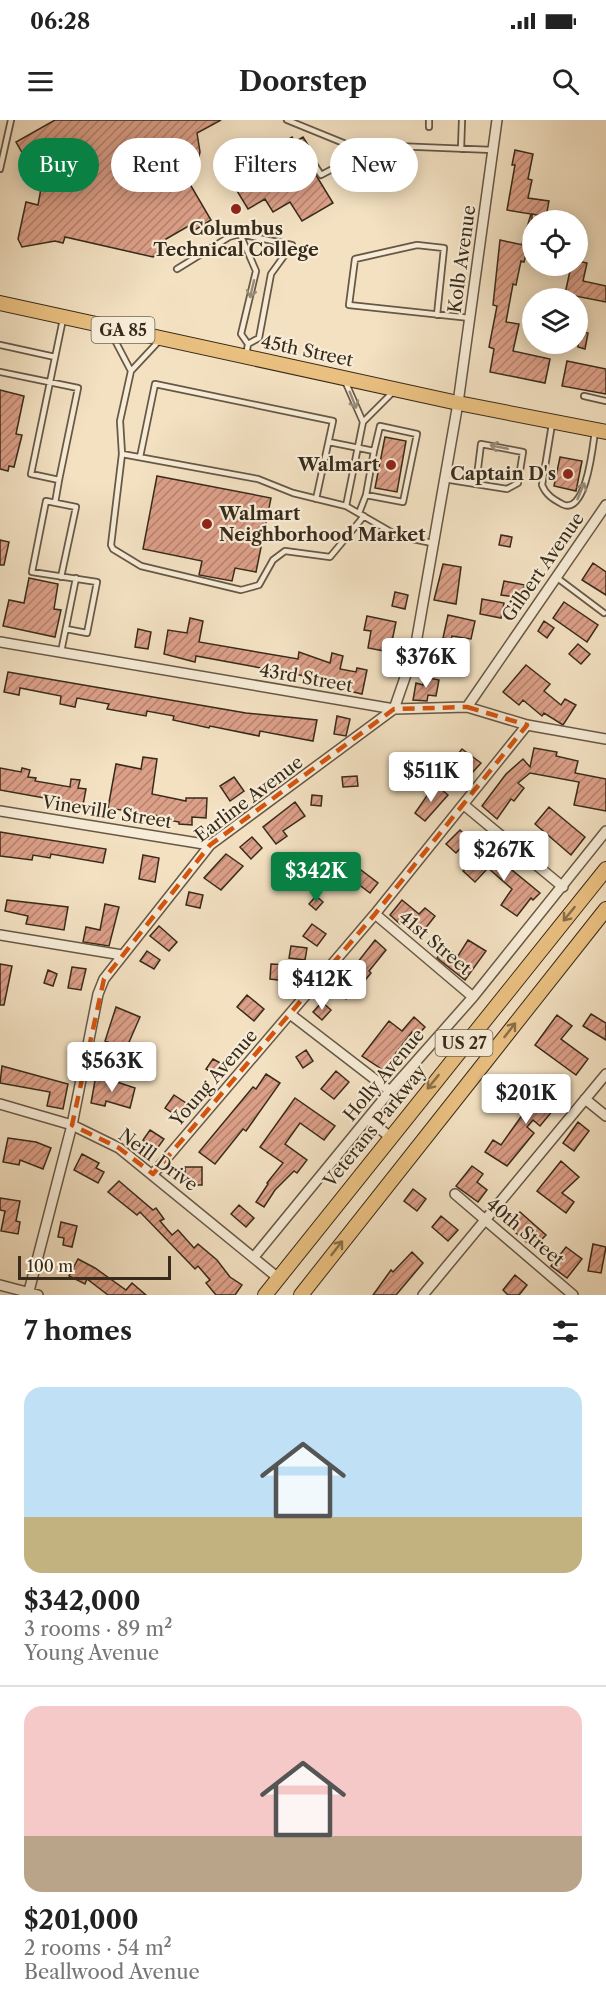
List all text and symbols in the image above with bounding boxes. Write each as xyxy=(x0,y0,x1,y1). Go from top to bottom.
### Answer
text: 06:28 xyxy=(30,8,90,35)
icon: menu xyxy=(24,65,57,98)
text: Doorstep xyxy=(239,65,367,98)
icon: search xyxy=(549,65,582,98)
chip: Buy xyxy=(18,138,99,192)
chip: Rent xyxy=(111,138,201,192)
chip: Filters xyxy=(213,138,318,192)
chip: New xyxy=(330,138,418,192)
marker: Columbus Technical College xyxy=(229,202,243,216)
street label: Kolb Avenue xyxy=(444,204,480,314)
map controls xyxy=(522,210,588,354)
button: locate xyxy=(522,210,588,276)
place label: Columbus Technical College xyxy=(153,218,319,261)
one-way arrow xyxy=(246,278,257,298)
button: layers xyxy=(522,288,588,354)
road number: GA 85 xyxy=(92,317,154,343)
street label: 45th Street xyxy=(259,331,356,372)
one-way arrow xyxy=(348,390,359,409)
one-way arrow xyxy=(490,441,509,452)
place label: Walmart xyxy=(297,454,380,476)
marker: Walmart xyxy=(384,458,398,472)
place label: Captain D's xyxy=(450,463,556,485)
marker: Captain D's xyxy=(561,467,575,481)
one-way arrow xyxy=(576,482,587,500)
place label: Walmart Neighborhood Market xyxy=(218,503,426,546)
street label: Gilbert Avenue xyxy=(497,508,589,626)
marker: Walmart Neighborhood Market xyxy=(200,517,214,531)
pin: $376K xyxy=(384,638,468,689)
text: $376K xyxy=(396,645,456,669)
street label: 43rd Street xyxy=(258,659,355,697)
street label: Earline Avenue xyxy=(191,751,307,847)
pin: $511K xyxy=(389,752,473,803)
text: $511K xyxy=(403,759,459,783)
street label: Vineville Street xyxy=(39,791,174,833)
pin: $267K xyxy=(462,831,546,882)
text: $267K xyxy=(473,838,535,862)
pin: $342K xyxy=(274,852,358,903)
text: $342K xyxy=(285,859,347,883)
street label: 41st Street xyxy=(394,906,476,980)
one-way arrow xyxy=(563,906,576,922)
pin: $412K xyxy=(280,960,364,1011)
text: $412K xyxy=(292,967,352,991)
one-way arrow xyxy=(504,1022,517,1038)
street label: Holly Avenue xyxy=(339,1024,429,1126)
street label: Young Avenue xyxy=(165,1025,262,1132)
road number: US 27 xyxy=(436,1030,492,1056)
pin: $563K xyxy=(70,1042,154,1093)
text: $563K xyxy=(81,1049,143,1073)
street label: Veterans Parkway xyxy=(318,1060,432,1192)
one-way arrow xyxy=(427,1074,440,1090)
pin: $201K xyxy=(484,1074,568,1125)
text: $201K xyxy=(496,1081,556,1105)
street label: Neill Drive xyxy=(114,1124,202,1196)
street label: 40th Street xyxy=(481,1193,569,1271)
one-way arrow xyxy=(330,1241,343,1257)
scale bar xyxy=(18,1253,171,1280)
text: 100 m xyxy=(27,1256,73,1276)
text: 7 homes xyxy=(24,1315,132,1347)
icon: filters xyxy=(549,1315,582,1348)
icon: home xyxy=(249,1426,357,1534)
text: $342,000 xyxy=(24,1585,141,1617)
text: 3 rooms · 89 m² xyxy=(24,1617,172,1641)
text: Young Avenue xyxy=(24,1641,159,1665)
icon: home xyxy=(249,1745,357,1853)
text: $201,000 xyxy=(24,1904,139,1936)
text: 2 rooms · 54 m² xyxy=(24,1936,172,1960)
text: Beallwood Avenue xyxy=(24,1960,200,1984)

